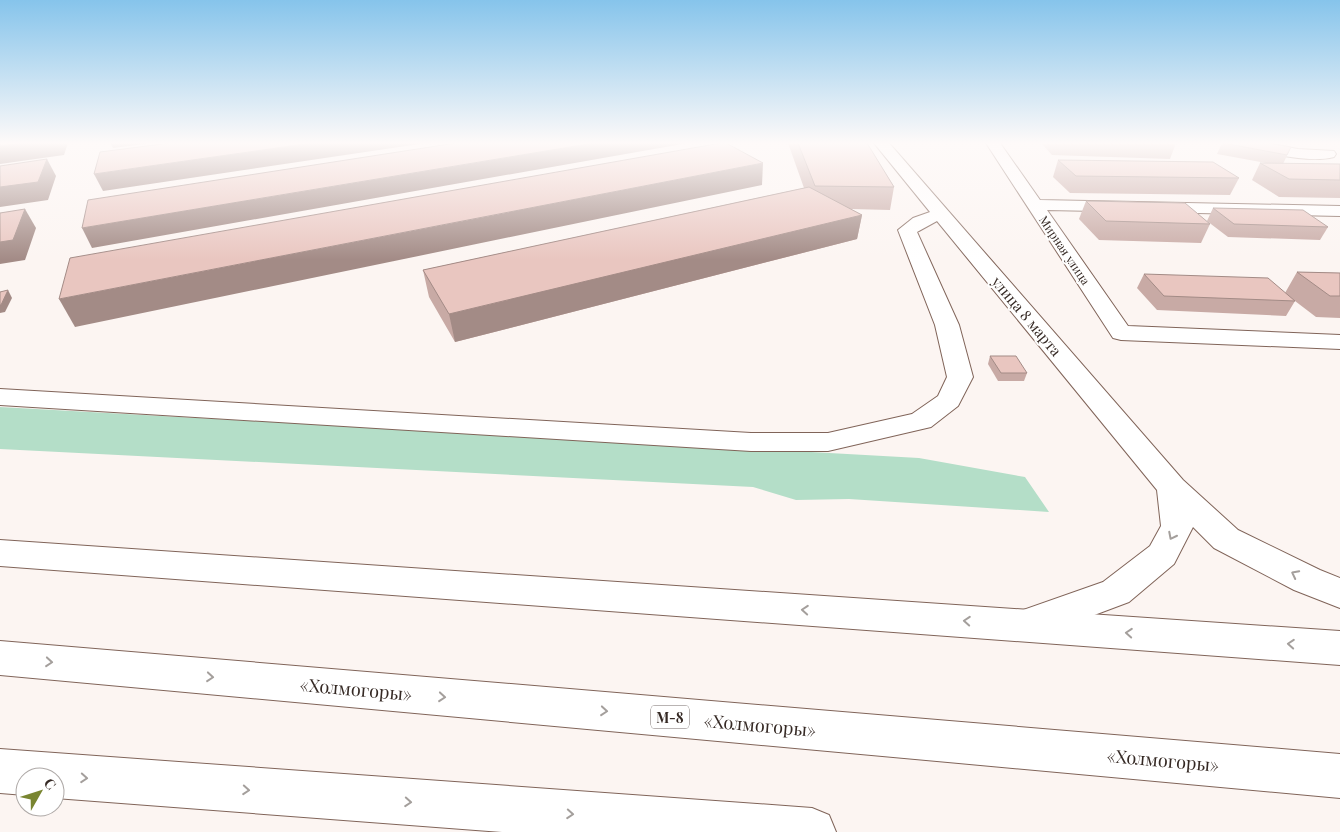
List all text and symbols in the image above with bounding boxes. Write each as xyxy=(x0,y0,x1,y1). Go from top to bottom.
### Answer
street label: Мирная улица xyxy=(1036,212,1094,288)
street label: улица 8 марта xyxy=(987,271,1067,361)
one-way arrow xyxy=(1168,531,1178,540)
one-way arrow xyxy=(1291,570,1300,580)
one-way arrow xyxy=(801,605,809,616)
one-way arrow xyxy=(963,616,971,627)
one-way arrow xyxy=(1125,627,1133,638)
one-way arrow xyxy=(1287,639,1295,650)
one-way arrow xyxy=(45,657,53,668)
one-way arrow xyxy=(207,671,215,682)
street label: «Холмогоры» xyxy=(299,672,413,706)
one-way arrow xyxy=(438,691,446,702)
one-way arrow xyxy=(600,705,608,716)
road number: М-8 xyxy=(651,706,689,729)
street label: «Холмогоры» xyxy=(703,708,817,742)
street label: «Холмогоры» xyxy=(1106,743,1220,777)
north arrow xyxy=(15,767,65,817)
one-way arrow xyxy=(80,772,88,783)
text: С xyxy=(40,774,61,793)
one-way arrow xyxy=(242,784,250,795)
one-way arrow xyxy=(404,796,412,807)
one-way arrow xyxy=(566,808,574,819)

